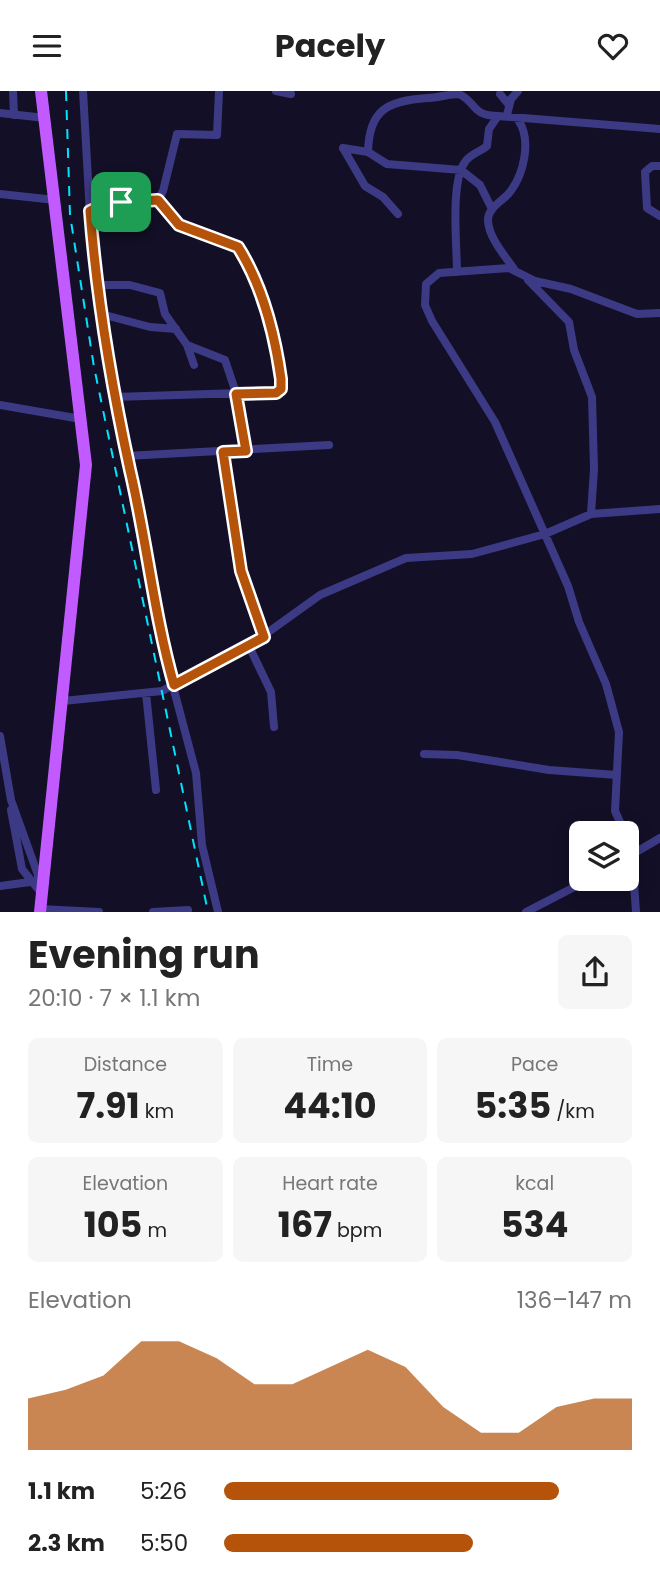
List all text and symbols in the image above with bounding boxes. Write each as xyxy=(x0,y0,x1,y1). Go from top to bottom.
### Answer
text: Pacely xyxy=(275,23,385,68)
icon: menu xyxy=(28,27,66,65)
icon: heart xyxy=(594,27,632,65)
pin xyxy=(91,172,151,232)
icon: arrive xyxy=(102,183,140,221)
map controls xyxy=(569,821,639,891)
button: layers xyxy=(569,821,639,891)
text: Evening run xyxy=(28,928,260,981)
button: share xyxy=(558,935,632,1009)
text: 20:10 · 7 × 1.1 km xyxy=(28,982,200,1014)
text: Distance xyxy=(84,1051,167,1078)
text: Time xyxy=(307,1051,353,1078)
text: Pace xyxy=(511,1051,558,1078)
text: 7.91 xyxy=(76,1081,140,1130)
text: 44:10 xyxy=(283,1081,377,1130)
text: 5:35 xyxy=(475,1081,551,1130)
text: km xyxy=(140,1098,174,1125)
text: /km xyxy=(551,1098,595,1125)
text: Elevation xyxy=(83,1170,168,1197)
text: Heart rate xyxy=(282,1170,378,1197)
text: kcal xyxy=(515,1170,554,1197)
text: 105 xyxy=(84,1200,142,1249)
text: 167 xyxy=(278,1200,332,1249)
text: 534 xyxy=(501,1200,568,1249)
text: m xyxy=(142,1217,167,1244)
text: bpm xyxy=(332,1217,382,1244)
text: Elevation xyxy=(28,1284,132,1316)
text: 136–147 m xyxy=(517,1284,632,1316)
text: 1.1 km xyxy=(28,1475,95,1507)
text: 5:26 xyxy=(140,1475,187,1507)
text: 2.3 km xyxy=(28,1527,105,1559)
text: 5:50 xyxy=(140,1527,188,1559)

